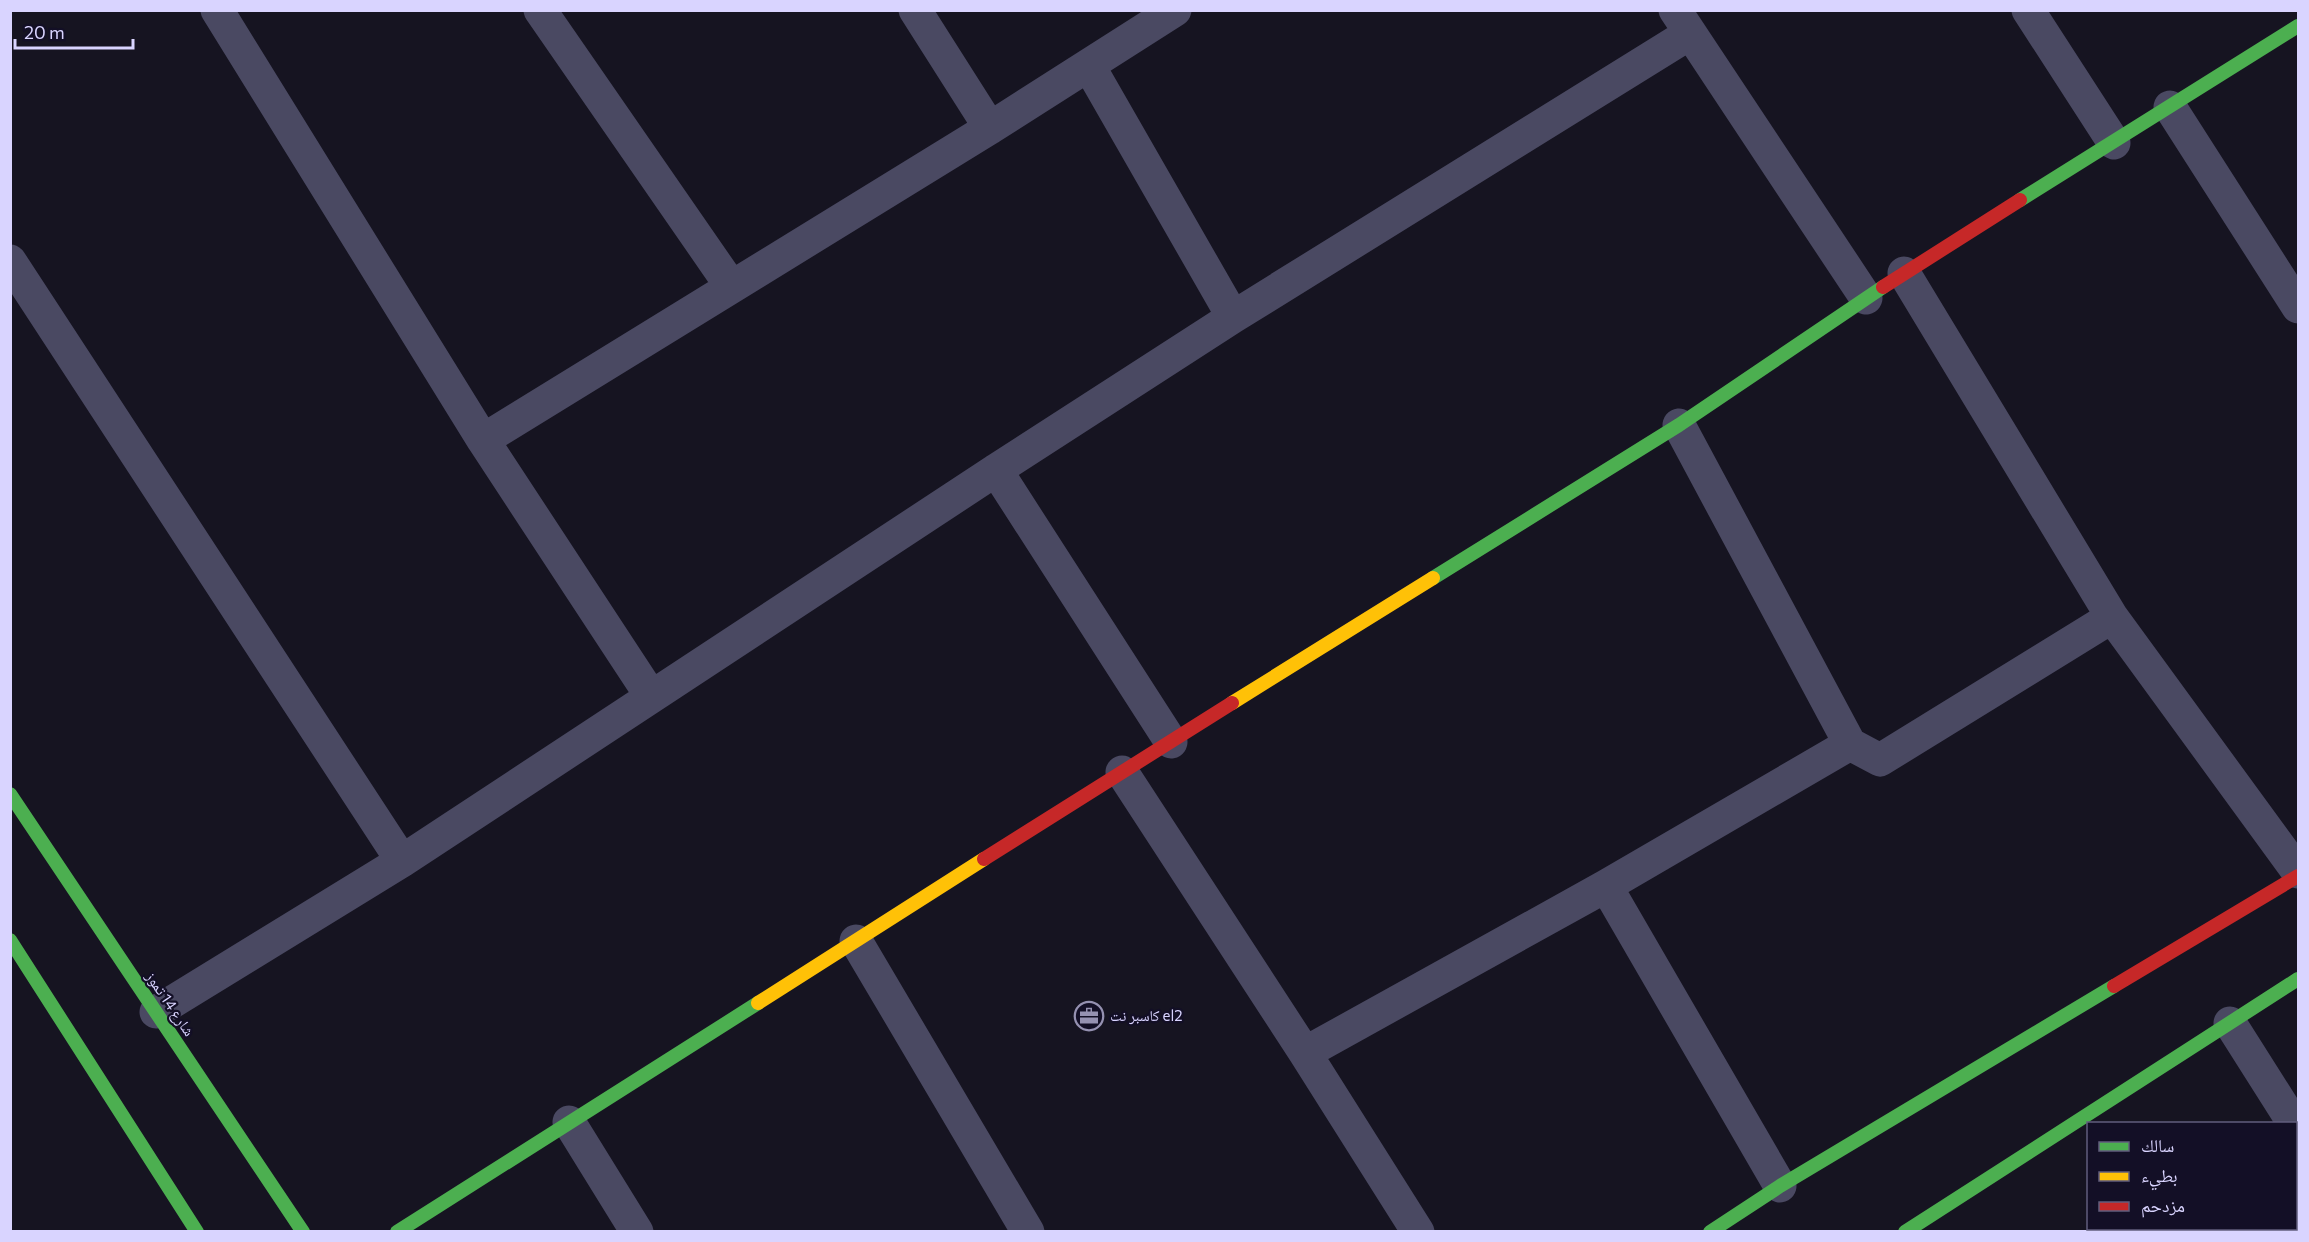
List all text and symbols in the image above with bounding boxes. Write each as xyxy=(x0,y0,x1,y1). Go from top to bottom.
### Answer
scale bar xyxy=(15,12,134,50)
text: 20 m xyxy=(24,21,65,43)
street label: شارع 14 تموز xyxy=(141,967,199,1040)
office icon: كاسبر نت el2 xyxy=(1073,1000,1105,1032)
place label: كاسبر نت el2 xyxy=(1110,1006,1183,1025)
legend xyxy=(2087,1122,2297,1230)
text: سالك xyxy=(2141,1134,2174,1156)
text: بطيء xyxy=(2141,1164,2178,1191)
text: مزدحم xyxy=(2141,1194,2185,1218)

